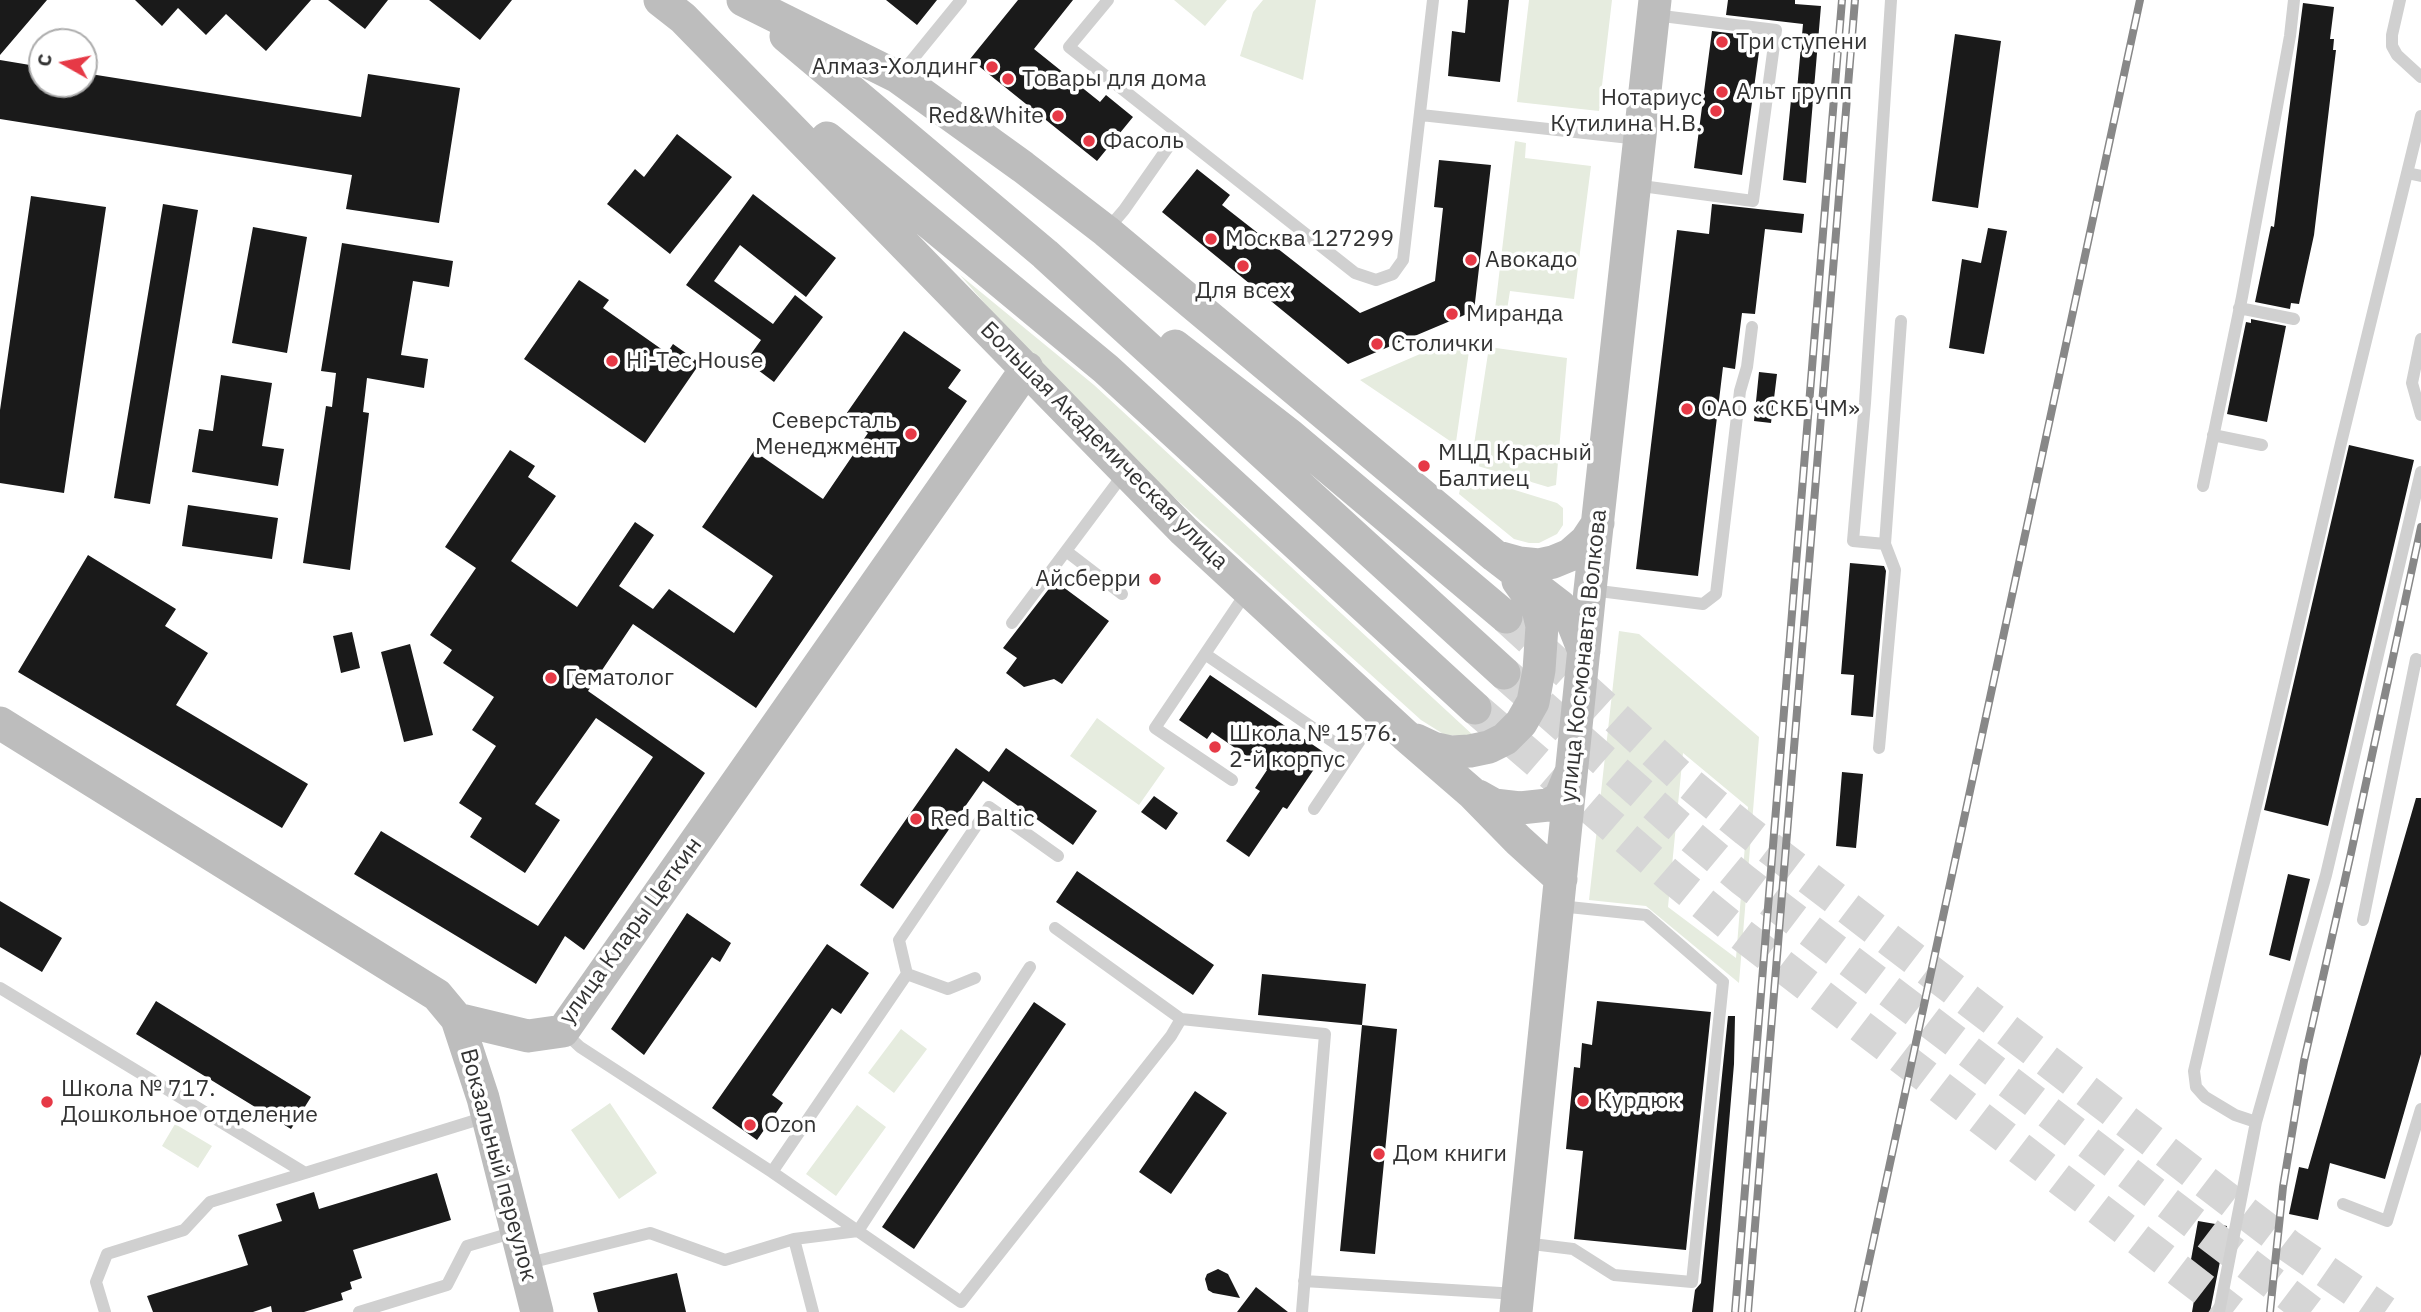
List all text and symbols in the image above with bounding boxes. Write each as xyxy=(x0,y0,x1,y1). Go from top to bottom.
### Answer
north arrow xyxy=(28,28,98,98)
place label: Три ступени xyxy=(1736,28,1867,56)
marker: Три ступени xyxy=(1714,34,1730,50)
text: С xyxy=(31,52,57,68)
place label: Алмаз-Холдинг xyxy=(812,53,978,81)
marker: Алмаз-Холдинг xyxy=(984,59,1000,75)
place label: Товары для дома xyxy=(1022,65,1206,93)
marker: Товары для дома xyxy=(1000,71,1016,87)
place label: Альт групп xyxy=(1736,78,1852,106)
place label: Нотариус Кутилина Н.В. xyxy=(1550,84,1702,138)
marker: Альт групп xyxy=(1714,84,1730,100)
place label: Red&White xyxy=(928,102,1044,130)
marker: Нотариус Кутилина Н.В. xyxy=(1708,103,1724,119)
marker: Red&White xyxy=(1050,108,1066,124)
place label: Фасоль xyxy=(1103,127,1184,155)
marker: Фасоль xyxy=(1081,133,1097,149)
place label: Москва 127299 xyxy=(1225,225,1394,253)
marker: Москва 127299 xyxy=(1203,231,1219,247)
place label: Авокадо xyxy=(1485,246,1577,274)
marker: Авокадо xyxy=(1463,252,1479,268)
marker: Для всех xyxy=(1235,258,1251,274)
place label: Для всех xyxy=(1195,277,1291,305)
place label: Миранда xyxy=(1466,300,1563,328)
marker: Миранда xyxy=(1444,306,1460,322)
street label: Большая Академическая улица xyxy=(974,316,1234,576)
place label: Столички xyxy=(1391,330,1494,358)
marker: Столички xyxy=(1369,336,1385,352)
place label: Hi-Tec House xyxy=(626,347,763,375)
marker: Hi-Tec House xyxy=(604,353,620,369)
place label: ОАО «СКБ ЧМ» xyxy=(1701,395,1860,423)
marker: ОАО «СКБ ЧМ» xyxy=(1679,401,1695,417)
place label: Северсталь Менеджмент xyxy=(755,407,897,461)
marker: Северсталь Менеджмент xyxy=(903,426,919,442)
place label: МЦД Красный Балтиец xyxy=(1438,439,1592,493)
marker: МЦД Красный Балтиец xyxy=(1416,458,1432,474)
street label: улица Космонавта Волкова xyxy=(1555,508,1613,804)
place label: Айсберри xyxy=(1035,565,1141,593)
marker: Айсберри xyxy=(1147,571,1163,587)
place label: Гематолог xyxy=(565,664,674,692)
marker: Гематолог xyxy=(543,670,559,686)
place label: Школа № 1576. 2-й корпус xyxy=(1229,720,1397,774)
marker: Школа № 1576. 2-й корпус xyxy=(1207,739,1223,755)
place label: Red Baltic xyxy=(930,805,1035,833)
marker: Red Baltic xyxy=(908,811,924,827)
street label: улица Клары Цеткин xyxy=(554,832,708,1030)
street label: Вокзальный переулок xyxy=(454,1046,542,1284)
place label: Школа № 717. Дошкольное отделение xyxy=(61,1075,318,1129)
place label: Курдюк xyxy=(1597,1087,1681,1115)
marker: Курдюк xyxy=(1575,1093,1591,1109)
marker: Школа № 717. Дошкольное отделение xyxy=(39,1094,55,1110)
place label: Ozon xyxy=(764,1111,817,1139)
marker: Ozon xyxy=(742,1117,758,1133)
place label: Дом книги xyxy=(1393,1140,1507,1168)
marker: Дом книги xyxy=(1371,1146,1387,1162)

